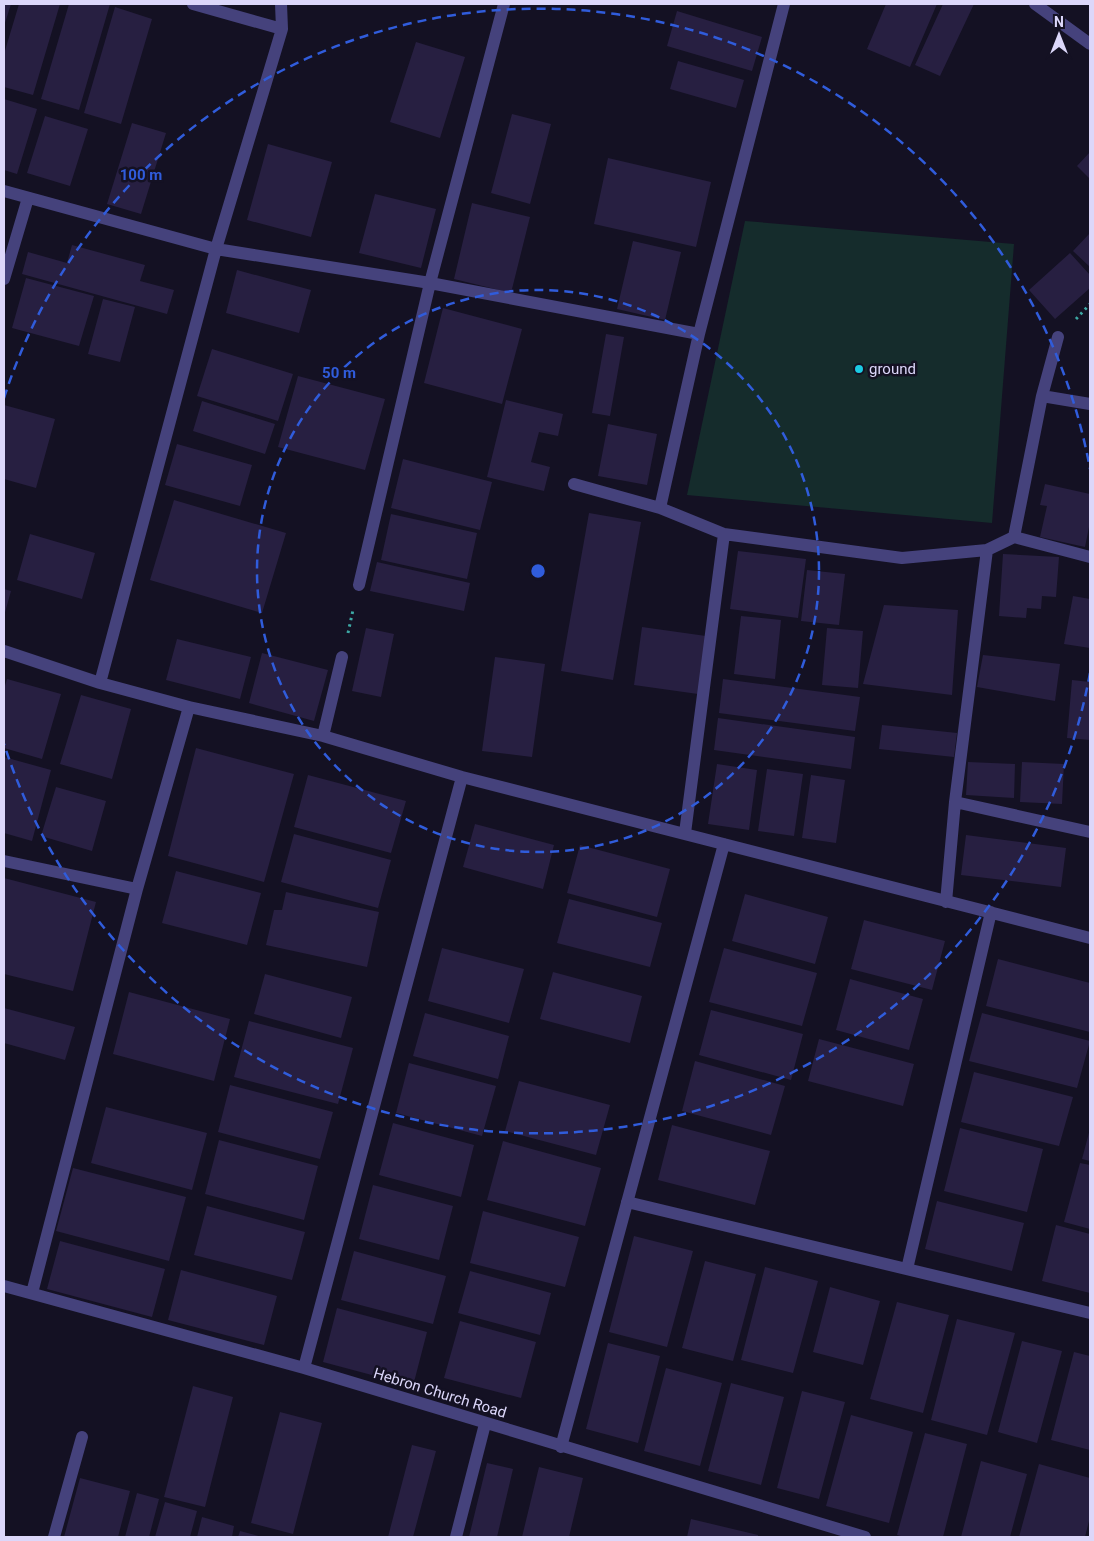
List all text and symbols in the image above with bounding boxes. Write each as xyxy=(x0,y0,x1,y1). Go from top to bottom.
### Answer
north arrow xyxy=(1034,10,1084,60)
text: N xyxy=(1054,14,1064,30)
text: 100 m xyxy=(120,166,162,184)
place label: ground xyxy=(869,360,916,378)
marker: ground xyxy=(853,363,865,375)
text: 50 m xyxy=(322,364,356,382)
centre of rings xyxy=(529,562,547,580)
street label: Hebron Church Road xyxy=(371,1364,509,1422)

